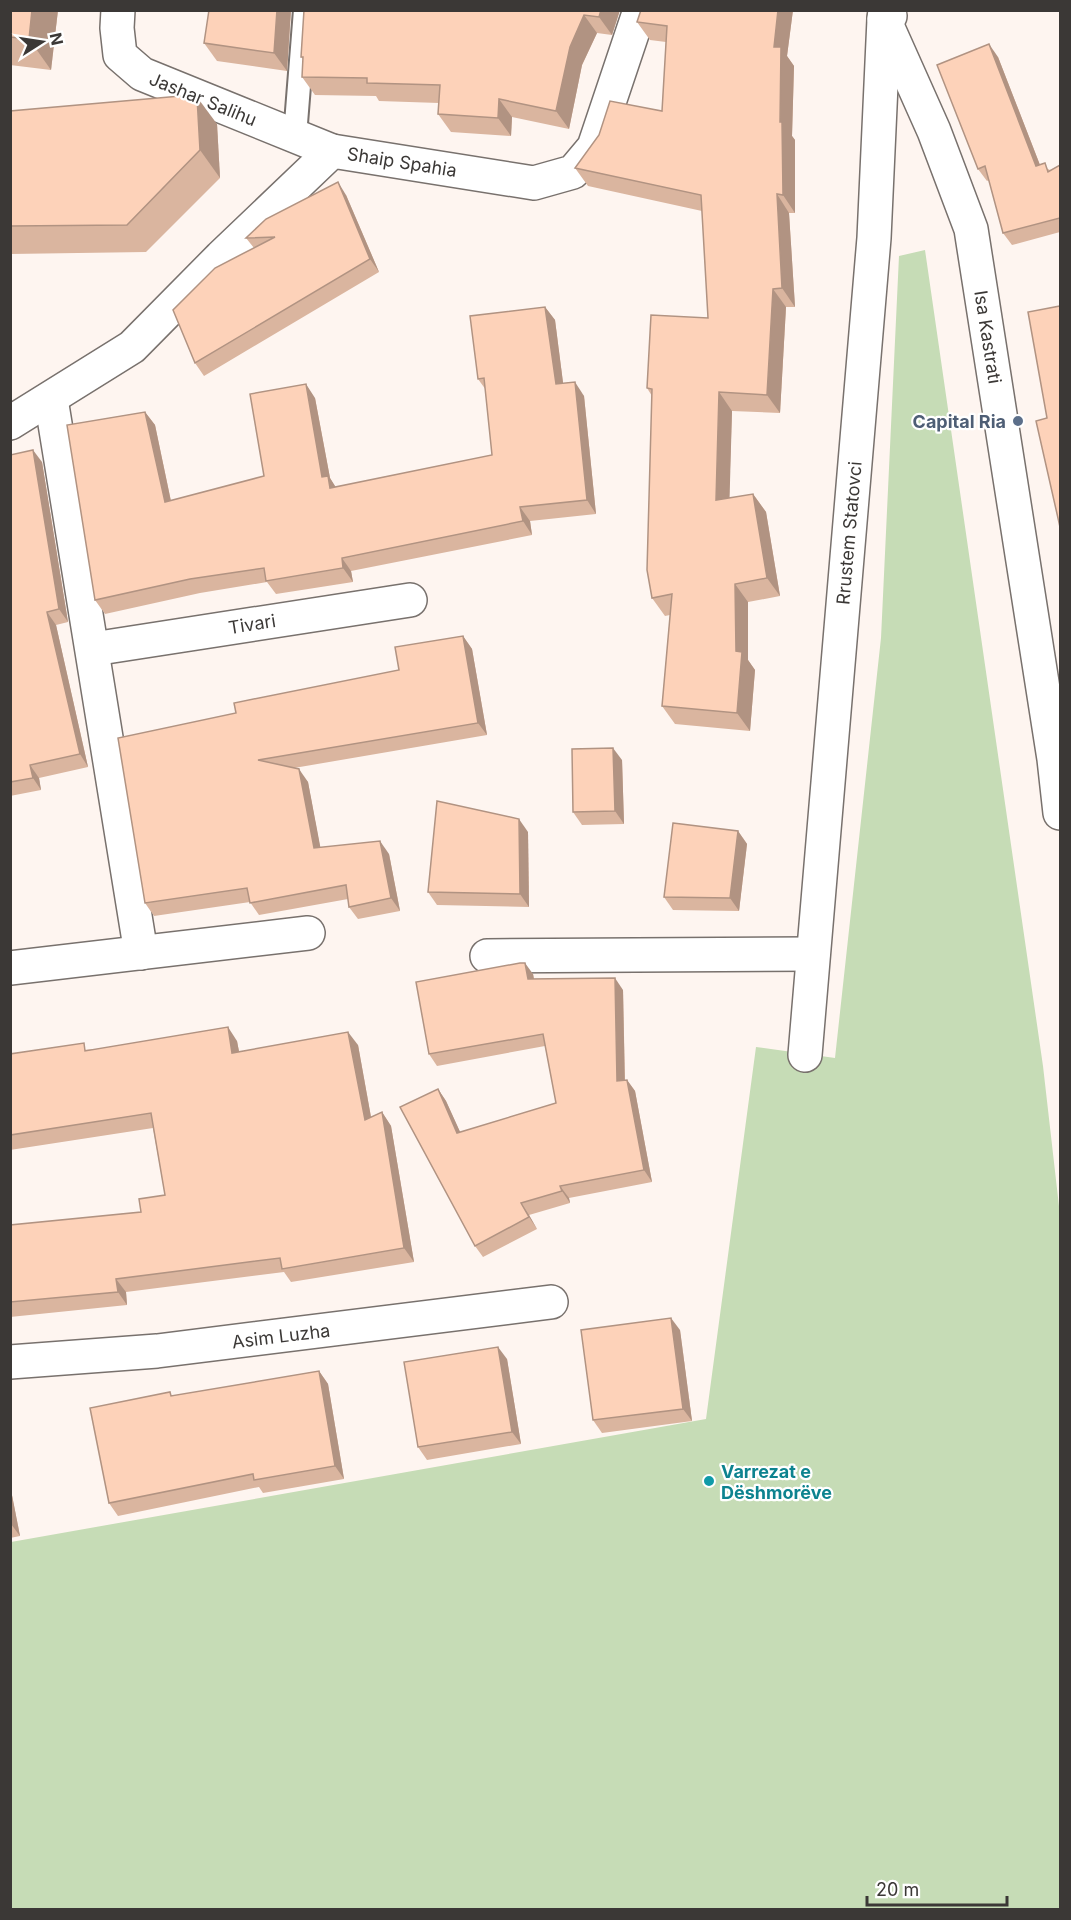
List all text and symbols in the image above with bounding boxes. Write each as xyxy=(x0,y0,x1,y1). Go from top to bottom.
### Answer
north arrow xyxy=(12,12,72,72)
text: N xyxy=(46,31,68,47)
street label: Jashar Salihu xyxy=(146,68,260,130)
street label: Shaip Spahia xyxy=(346,143,458,181)
street label: Isa Kastrati xyxy=(970,289,1006,385)
place label: Capital Ria xyxy=(913,411,1006,432)
marker: Capital Ria xyxy=(1011,414,1025,428)
street label: Rrustem Statovci xyxy=(832,460,866,606)
street label: Tivari xyxy=(227,610,277,638)
street label: Asim Luzha xyxy=(231,1320,331,1352)
place label: Varrezat e Dëshmorëve xyxy=(721,1461,832,1503)
marker: Varrezat e Dëshmorëve xyxy=(702,1474,716,1488)
scale bar xyxy=(867,1869,1006,1907)
text: 20 m xyxy=(876,1879,919,1900)

